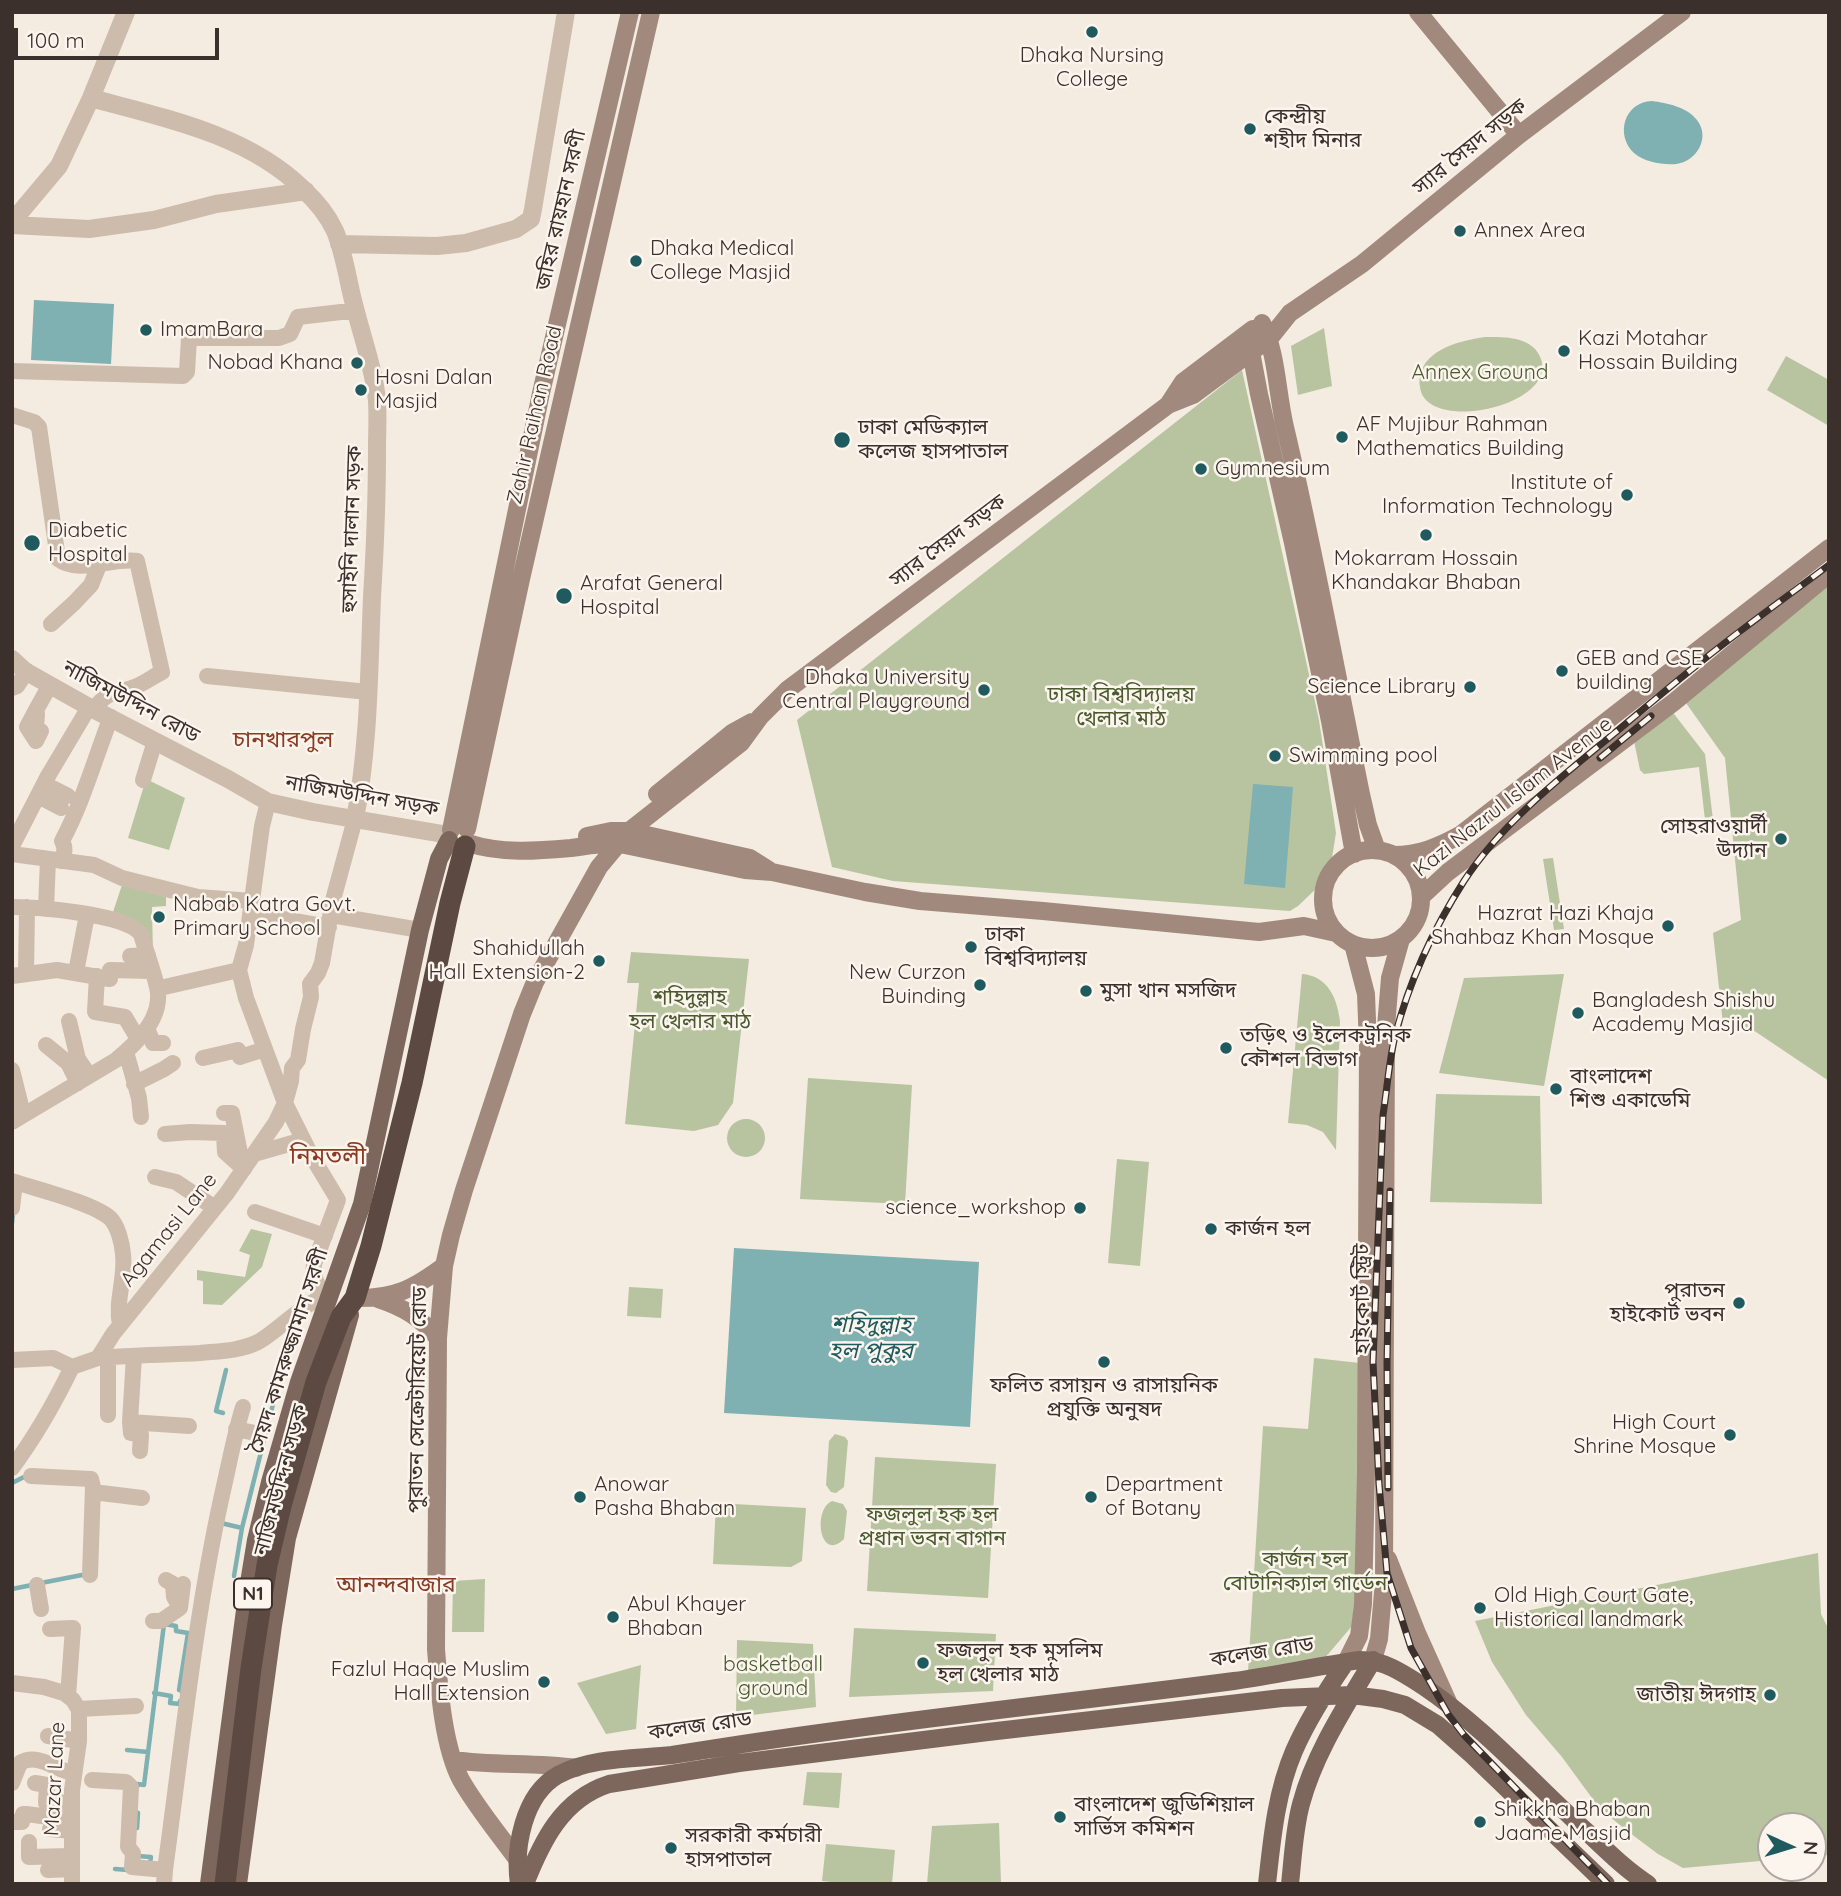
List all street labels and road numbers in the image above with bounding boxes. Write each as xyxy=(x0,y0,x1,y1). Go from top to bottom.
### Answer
street label: স্যার সৈয়দ সড়ক xyxy=(1408,94,1532,200)
street label: জহির রায়হান সরণী xyxy=(530,127,592,293)
street label: Zahir Raihan Road xyxy=(502,323,568,507)
street label: হুসাইনি দালান সড়ক xyxy=(336,445,368,613)
street label: স্যার সৈয়দ সড়ক xyxy=(885,489,1011,593)
street label: নাজিমউদ্দিন রোড xyxy=(58,655,204,749)
street label: Kazi Nazrul Islam Avenue xyxy=(1409,712,1617,882)
street label: নাজিমউদ্দিন সড়ক xyxy=(283,770,441,822)
street label: Agamasi Lane xyxy=(115,1168,223,1292)
street label: হাইকোর্ট স্ট্রিট xyxy=(1350,1244,1376,1354)
street label: সৈয়দ কামরুজ্জামান সরণী xyxy=(244,1245,334,1457)
street label: পুরাতন সেক্রেটারিয়েট রোড xyxy=(403,1287,433,1513)
street label: নাজিমউদ্দিন সড়ক xyxy=(249,1402,313,1558)
road number: N1 xyxy=(234,1578,272,1610)
street label: কলেজ রোড xyxy=(1208,1631,1316,1673)
street label: কলেজ রোড xyxy=(647,1706,753,1746)
street label: Mazar Lane xyxy=(39,1721,71,1837)

